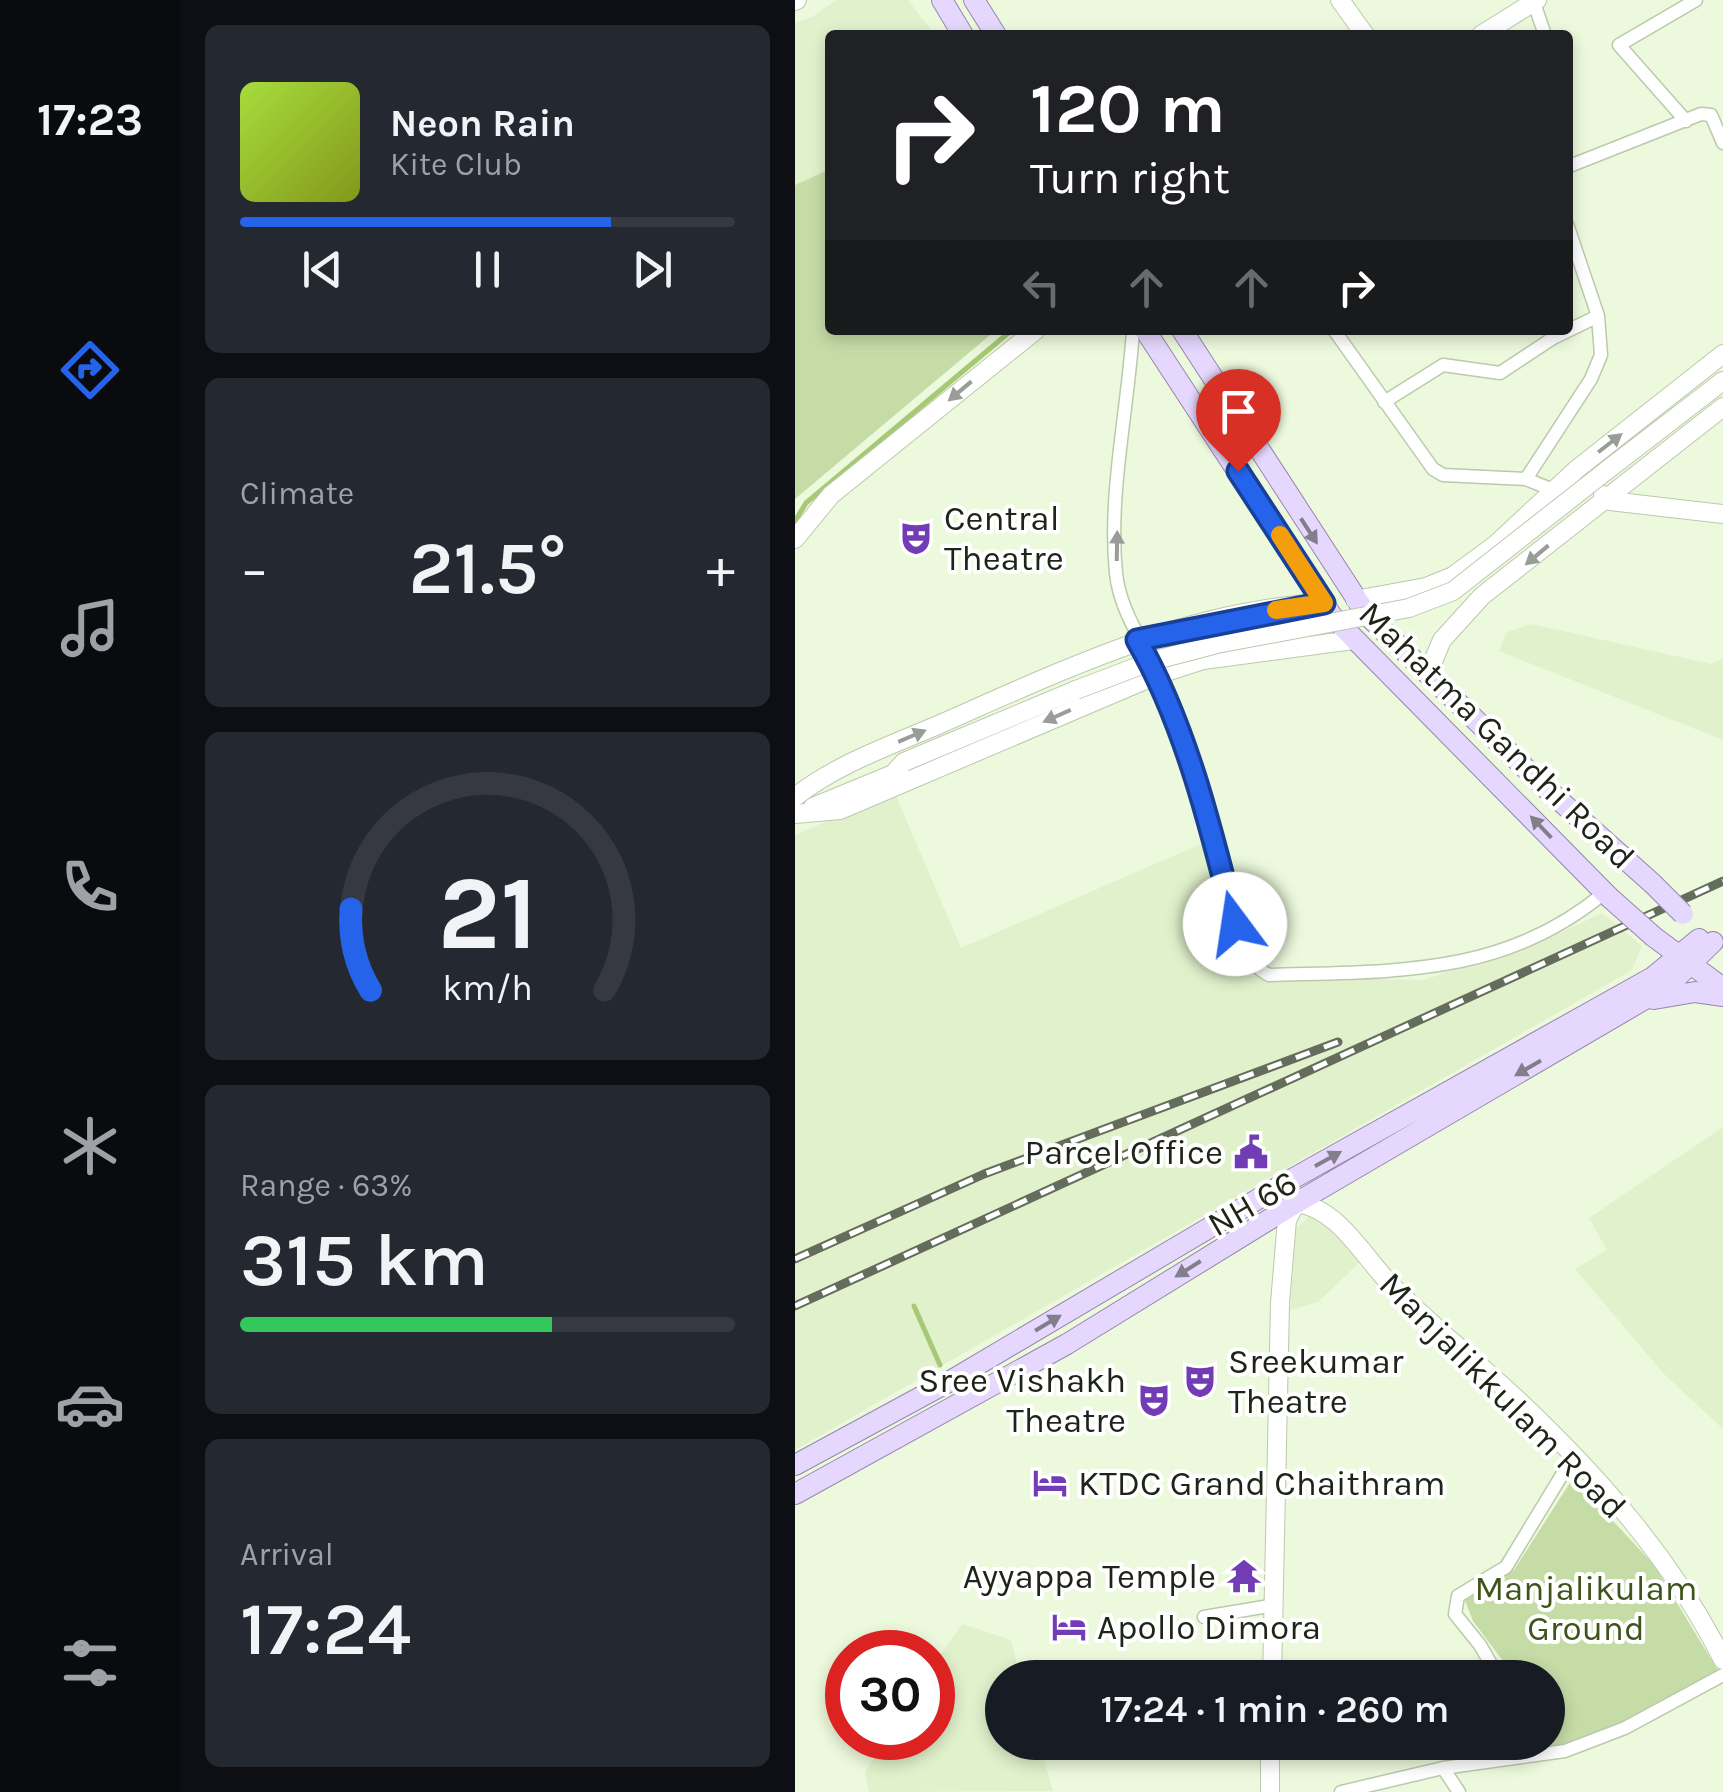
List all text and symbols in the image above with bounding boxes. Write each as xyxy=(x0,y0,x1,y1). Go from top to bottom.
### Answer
text: 120 m xyxy=(1030,68,1226,150)
icon: right xyxy=(865,70,995,200)
text: 17:23 xyxy=(37,94,143,146)
text: Neon Rain xyxy=(390,101,575,146)
text: Kite Club xyxy=(390,146,522,183)
text: Turn right xyxy=(1030,152,1230,204)
icon: previous xyxy=(295,242,350,297)
icon: pause xyxy=(460,242,515,297)
icon: next xyxy=(625,242,680,297)
icon: left xyxy=(1014,260,1069,315)
icon: ahead xyxy=(1119,260,1174,315)
icon: ahead xyxy=(1224,260,1279,315)
icon: right xyxy=(1329,260,1384,315)
icon: directions xyxy=(55,335,125,405)
pin xyxy=(1196,369,1281,472)
one-way arrow xyxy=(947,379,972,401)
icon: arrive xyxy=(1211,384,1266,439)
one-way arrow xyxy=(1597,433,1623,454)
text: Climate xyxy=(240,475,354,512)
place label: Central Theatre xyxy=(944,498,1064,579)
one-way arrow xyxy=(1299,517,1317,545)
theatre icon: Central Theatre xyxy=(897,519,935,557)
text: 21.5° xyxy=(409,524,566,612)
one-way arrow xyxy=(1109,530,1125,562)
text: − xyxy=(240,537,269,601)
text: + xyxy=(706,537,735,601)
one-way arrow xyxy=(1525,543,1550,565)
icon: music xyxy=(55,593,125,663)
street label: Mahatma Gandhi Road xyxy=(1350,593,1643,878)
one-way arrow xyxy=(1042,708,1072,724)
one-way arrow xyxy=(897,728,927,744)
one-way arrow xyxy=(1530,816,1553,840)
icon: phone xyxy=(55,852,125,922)
text: 21 xyxy=(438,853,538,974)
position arrow xyxy=(1183,872,1287,976)
text: km/h xyxy=(442,967,533,1009)
one-way arrow xyxy=(1514,1059,1542,1076)
icon: climate xyxy=(55,1111,125,1181)
place label: Parcel Office xyxy=(1025,1132,1223,1173)
public building icon: Parcel Office xyxy=(1232,1133,1270,1171)
one-way arrow xyxy=(1314,1150,1343,1167)
street label: NH 66 xyxy=(1201,1162,1304,1245)
text: Range · 63% xyxy=(240,1167,412,1204)
text: 315 km xyxy=(240,1216,489,1304)
one-way arrow xyxy=(1174,1260,1202,1278)
street label: Manjalikkulam Road xyxy=(1371,1264,1634,1527)
one-way arrow xyxy=(1034,1315,1062,1332)
place label: Sreekumar Theatre xyxy=(1228,1341,1404,1422)
place label: Sree Vishakh Theatre xyxy=(918,1360,1126,1441)
theatre icon: Sreekumar Theatre xyxy=(1181,1362,1219,1400)
icon: car xyxy=(55,1369,125,1439)
theatre icon: Sree Vishakh Theatre xyxy=(1135,1381,1173,1419)
place label: KTDC Grand Chaithram xyxy=(1078,1463,1446,1504)
hotel icon: KTDC Grand Chaithram xyxy=(1031,1464,1069,1502)
text: Arrival xyxy=(240,1536,334,1573)
place label: Ayyappa Temple xyxy=(963,1556,1216,1597)
temple icon: Ayyappa Temple xyxy=(1225,1557,1263,1595)
park label: Manjalikulam Ground xyxy=(1474,1568,1698,1649)
text: 17:24 xyxy=(240,1585,411,1673)
place label: Apollo Dimora xyxy=(1097,1607,1321,1648)
hotel icon: Apollo Dimora xyxy=(1050,1608,1088,1646)
icon: filters xyxy=(55,1628,125,1698)
speed limit sign: 30 xyxy=(825,1630,955,1760)
text: 17:24 · 1 min · 260 m xyxy=(1101,1687,1449,1732)

